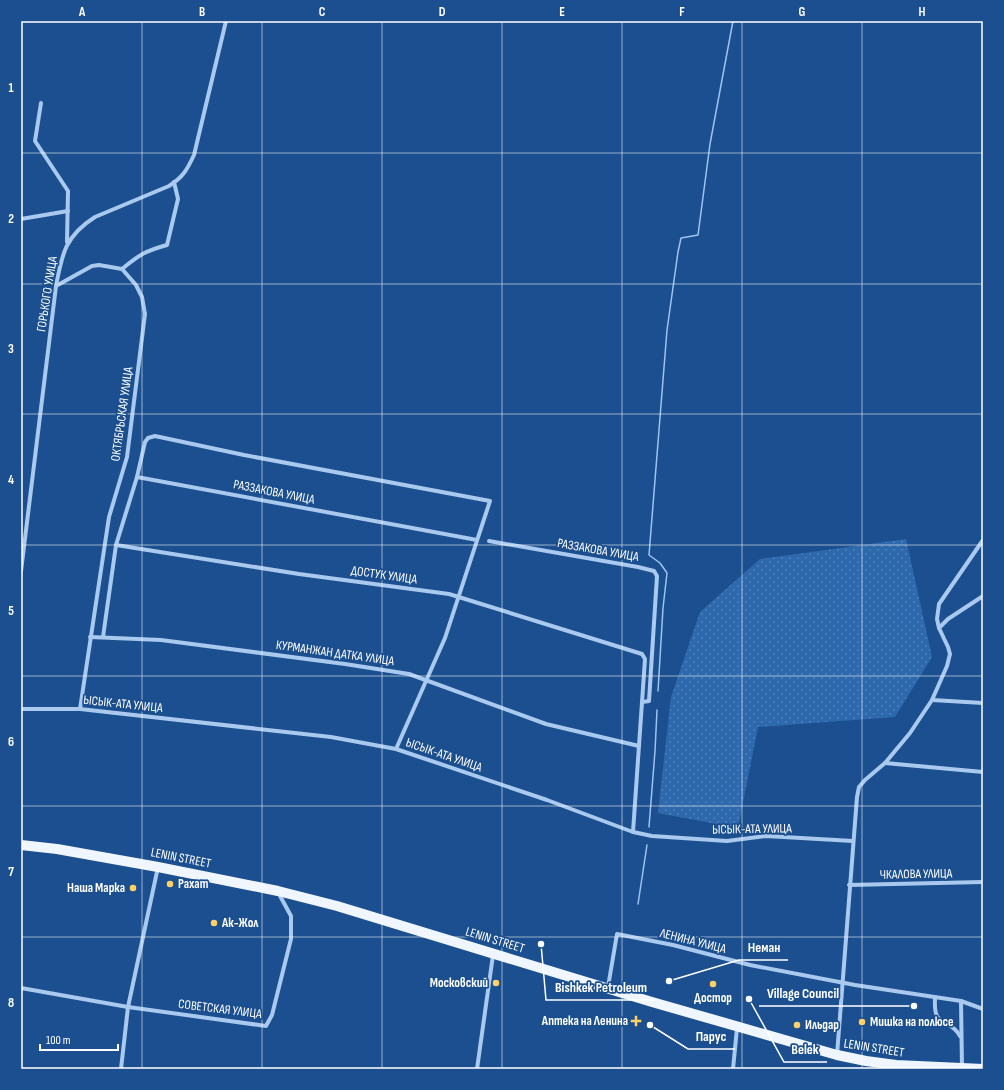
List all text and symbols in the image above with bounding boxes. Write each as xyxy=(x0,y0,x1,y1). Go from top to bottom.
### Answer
text: A xyxy=(78,4,86,20)
text: B xyxy=(199,4,205,20)
text: C xyxy=(319,4,326,20)
text: D xyxy=(439,4,446,20)
text: E xyxy=(559,4,565,20)
text: F xyxy=(679,4,685,20)
text: G xyxy=(799,4,806,20)
text: H xyxy=(919,4,926,20)
text: 1 xyxy=(8,80,14,96)
text: 2 xyxy=(8,211,14,227)
street label: ГОРЬКОГО УЛИЦА xyxy=(33,255,61,333)
text: 3 xyxy=(8,341,14,357)
street label: ОКТЯБРЬСКАЯ УЛИЦА xyxy=(107,365,137,462)
text: 4 xyxy=(8,472,14,488)
street label: РАЗЗАКОВА УЛИЦА xyxy=(232,476,316,508)
street label: РАЗЗАКОВА УЛИЦА xyxy=(556,535,640,565)
street label: ДОСТУК УЛИЦА xyxy=(350,562,419,588)
text: 5 xyxy=(8,603,14,619)
street label: КУРМАНЖАН ДАТКА УЛИЦА xyxy=(275,637,396,669)
street label: ЫСЫК-АТА УЛИЦА xyxy=(83,692,164,716)
text: 6 xyxy=(8,734,14,750)
street label: ЫСЫК-АТА УЛИЦА xyxy=(404,734,485,776)
street label: ЫСЫК-АТА УЛИЦА xyxy=(712,820,792,838)
street label: LENIN STREET xyxy=(150,844,212,872)
text: 7 xyxy=(8,864,14,880)
street label: ЧКАЛОВА УЛИЦА xyxy=(880,865,953,883)
place label: Рахат xyxy=(178,876,209,892)
marker: Рахат xyxy=(165,879,175,889)
place label: Наша Марка xyxy=(67,880,125,896)
marker: Наша Марка xyxy=(128,883,138,893)
place label: Ак-Жол xyxy=(221,915,259,931)
marker: Ак-Жол xyxy=(209,918,219,928)
street label: LENIN STREET xyxy=(464,923,526,957)
street label: ЛЕНИНА УЛИЦА xyxy=(657,925,728,957)
callout: Неман xyxy=(739,934,788,960)
text: Неман xyxy=(748,939,780,956)
callout: Bishkek Petroleum xyxy=(546,974,655,1000)
place label: Московский xyxy=(430,975,488,991)
marker: Московский xyxy=(491,978,501,988)
text: Bishkek Petroleum xyxy=(555,979,647,996)
marker: Достор xyxy=(708,979,718,989)
callout: Village Council xyxy=(759,980,847,1006)
text: Village Council xyxy=(767,985,839,1002)
place label: Достор xyxy=(694,990,732,1006)
text: 8 xyxy=(8,995,14,1011)
street label: СОВЕТСКАЯ УЛИЦА xyxy=(177,996,263,1022)
place label: Аптека на Ленина xyxy=(541,1013,628,1029)
place label: Мишка на полюсе xyxy=(870,1014,954,1030)
marker: Аптека на Ленина xyxy=(631,1016,641,1026)
place label: Ильдар xyxy=(805,1017,839,1033)
marker: Мишка на полюсе xyxy=(857,1017,867,1027)
marker: Ильдар xyxy=(792,1020,802,1030)
callout: Парус xyxy=(688,1023,735,1049)
scale bar xyxy=(40,1026,118,1052)
text: Парус xyxy=(696,1028,726,1045)
text: 100 m xyxy=(46,1033,71,1048)
street label: LENIN STREET xyxy=(843,1035,905,1061)
callout: Belek xyxy=(784,1036,827,1062)
text: Belek xyxy=(791,1041,819,1058)

